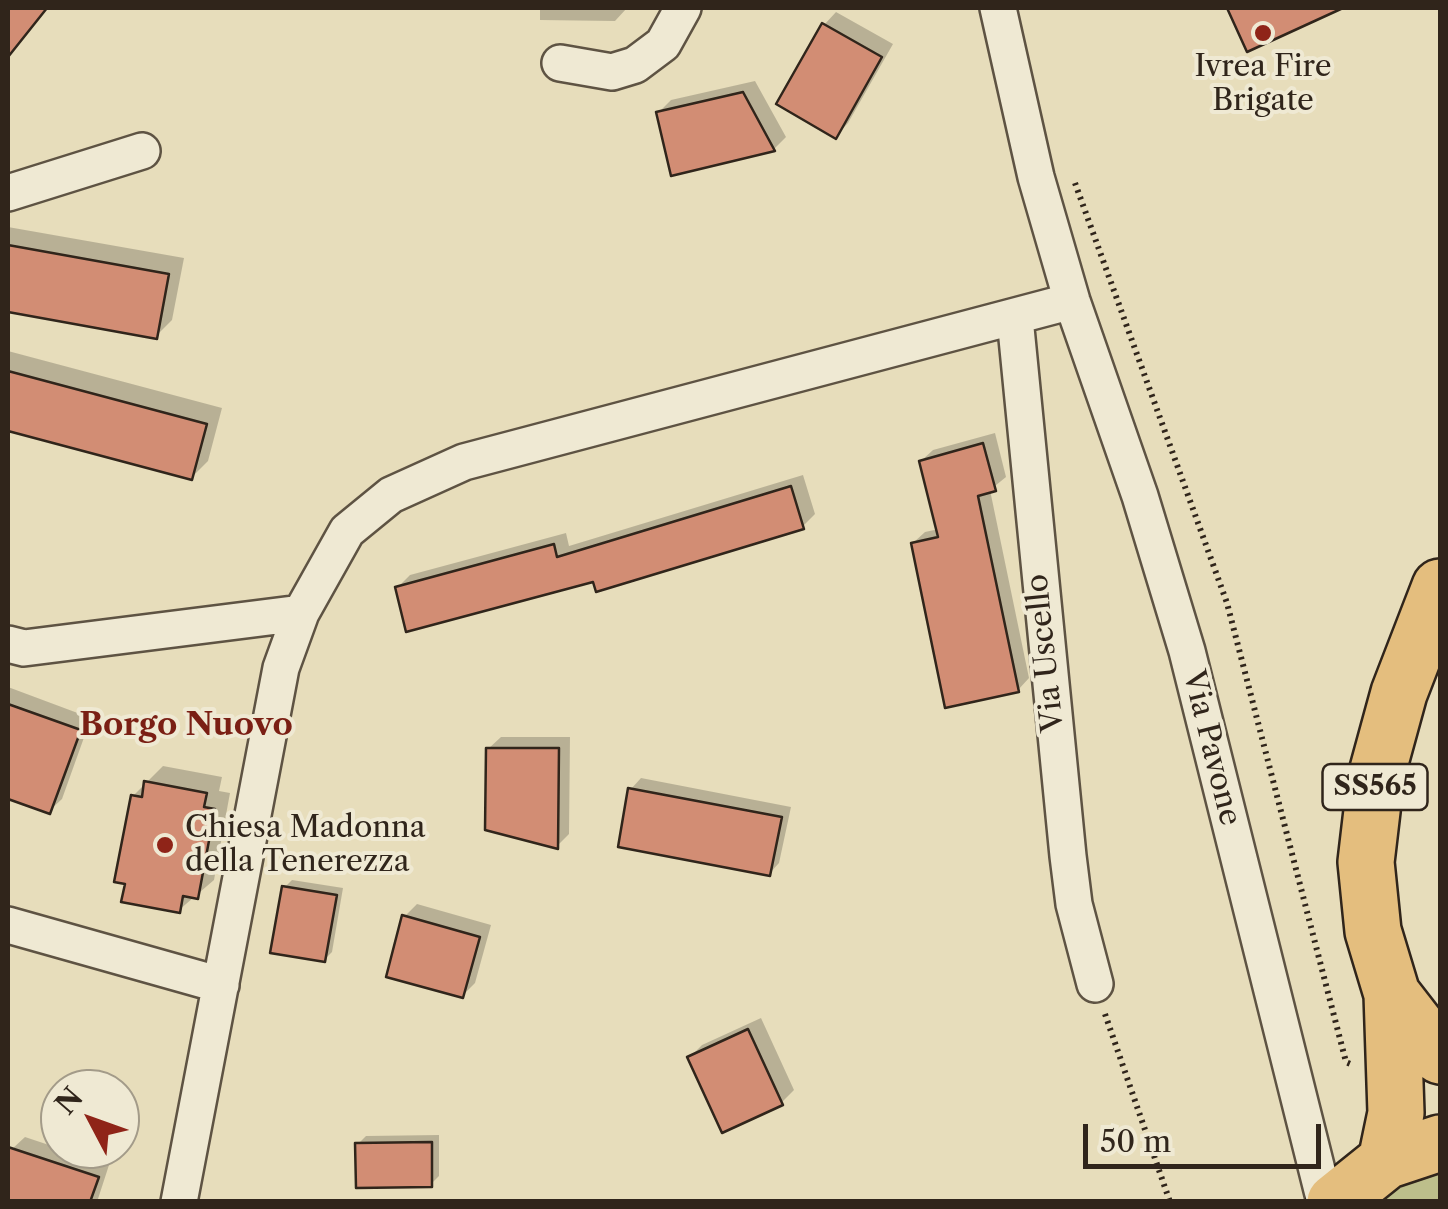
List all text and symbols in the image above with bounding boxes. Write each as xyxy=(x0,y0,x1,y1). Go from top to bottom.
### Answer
marker: Ivrea Fire Brigate xyxy=(1252,22,1274,44)
place label: Ivrea Fire Brigate xyxy=(1194,49,1332,120)
street label: Via Uscello xyxy=(1020,572,1072,734)
street label: Via Pavone xyxy=(1174,667,1248,829)
district label: Borgo Nuovo xyxy=(79,707,293,745)
road number: SS565 xyxy=(1322,764,1428,810)
place label: Chiesa Madonna della Tenerezza xyxy=(185,810,426,880)
marker: Chiesa Madonna della Tenerezza xyxy=(154,834,176,856)
north arrow xyxy=(40,1069,140,1169)
text: N xyxy=(48,1080,90,1121)
scale bar xyxy=(1088,1104,1326,1166)
text: 50 m xyxy=(1100,1123,1171,1160)

